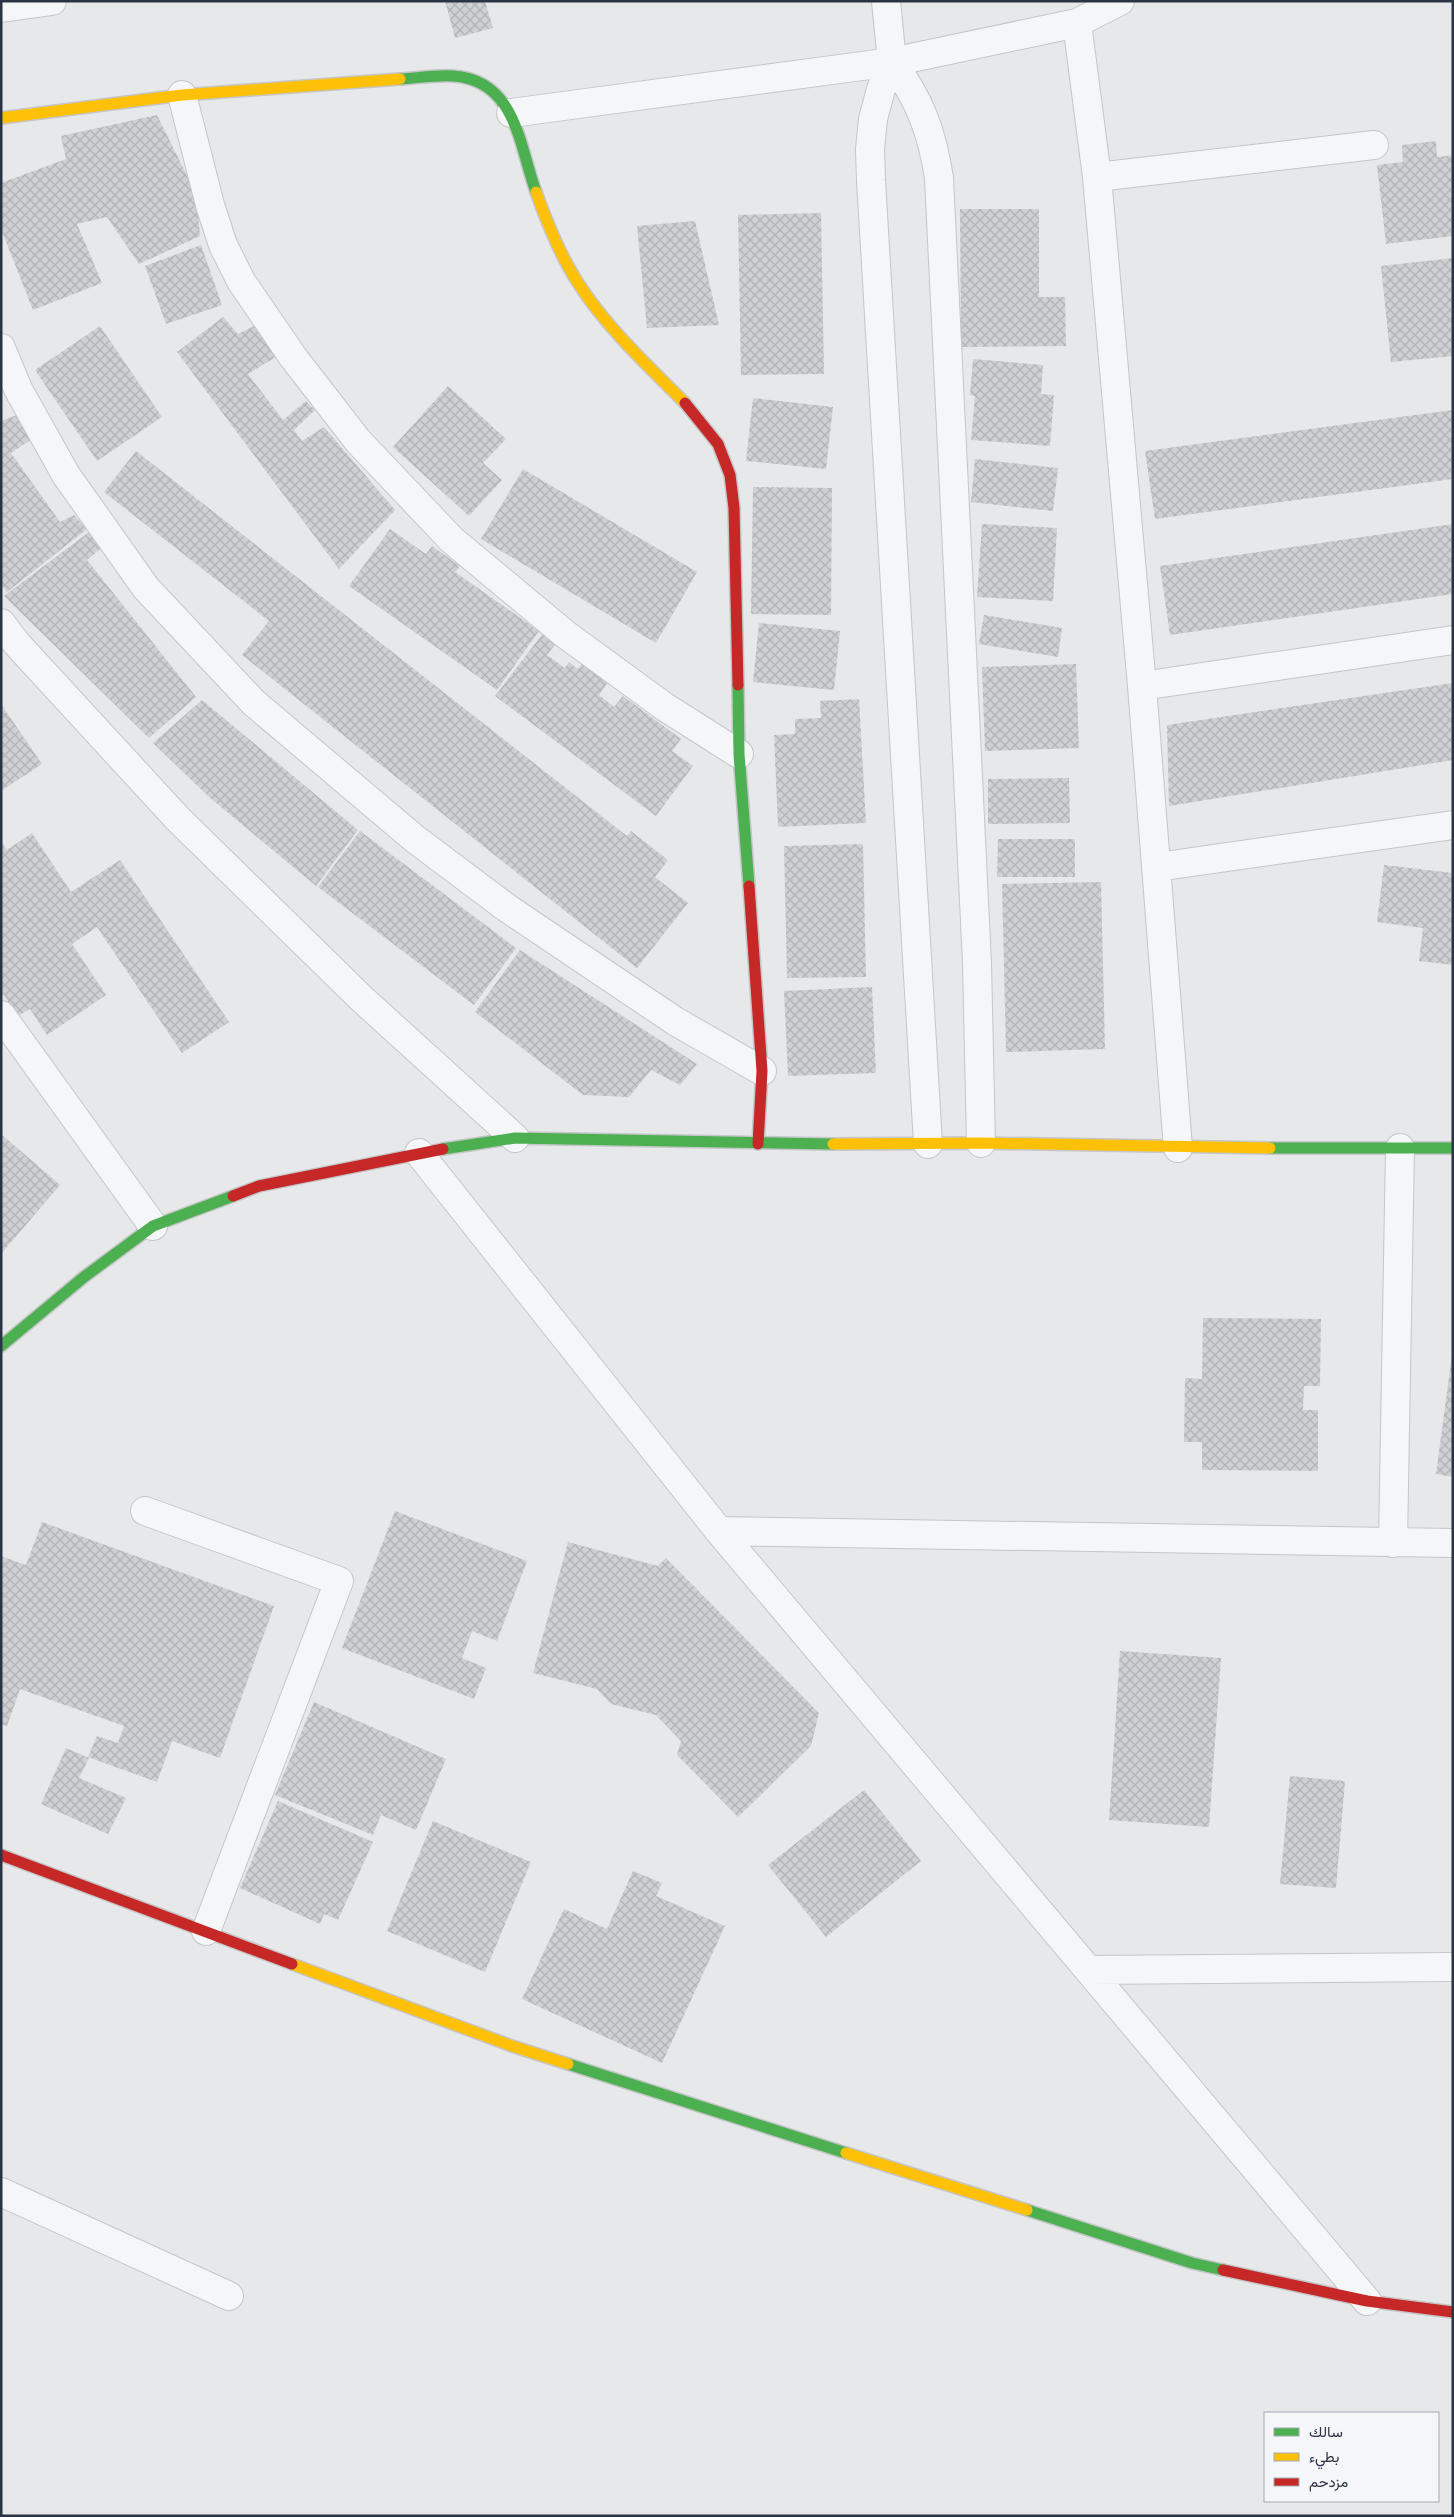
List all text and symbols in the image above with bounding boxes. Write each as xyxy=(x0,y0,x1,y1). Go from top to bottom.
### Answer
legend xyxy=(1264,2412,1439,2502)
text: سالك xyxy=(1309,2422,1343,2440)
text: بطيء xyxy=(1309,2447,1339,2470)
text: مزدحم xyxy=(1309,2472,1348,2492)

